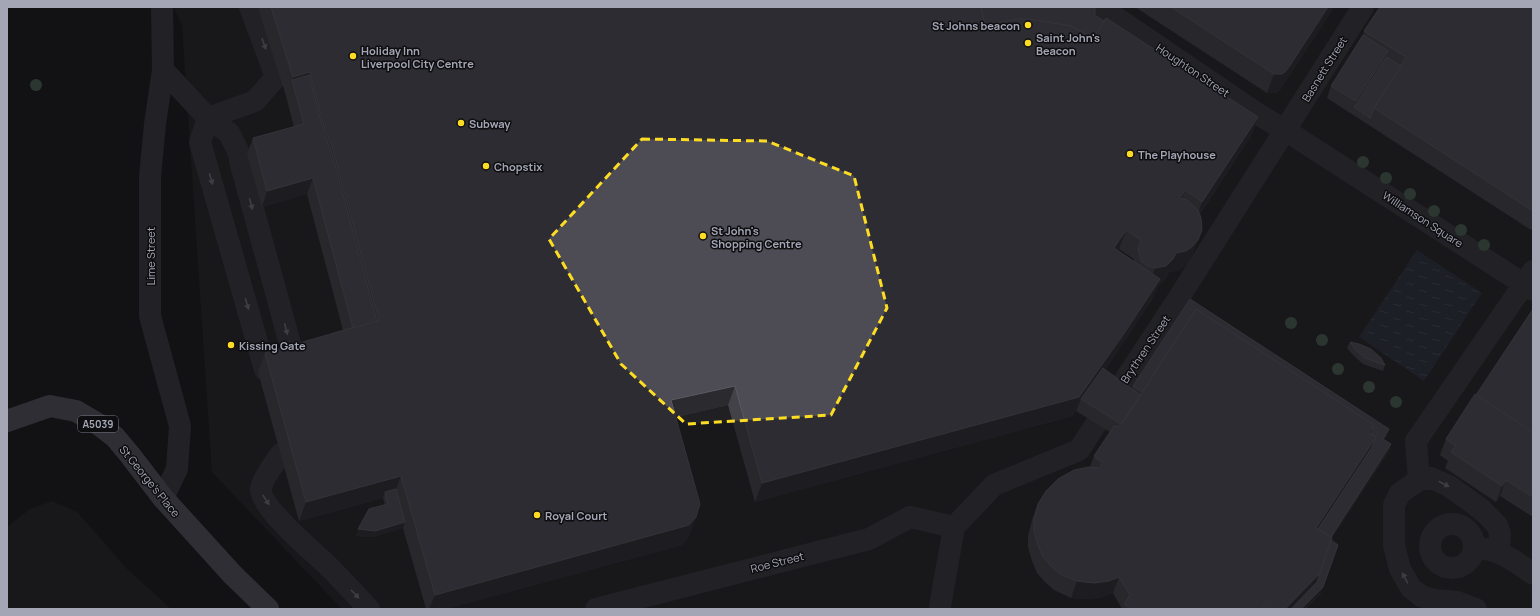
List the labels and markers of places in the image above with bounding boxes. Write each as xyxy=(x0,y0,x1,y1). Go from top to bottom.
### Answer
place label: St Johns beacon xyxy=(932,18,1020,33)
marker: St Johns beacon xyxy=(1023,20,1033,30)
place label: Saint John's Beacon xyxy=(1036,30,1100,58)
marker: Saint John's Beacon xyxy=(1023,38,1033,48)
place label: Holiday Inn Liverpool City Centre xyxy=(361,43,474,71)
marker: Holiday Inn Liverpool City Centre xyxy=(348,51,358,61)
place label: Subway xyxy=(469,116,511,131)
marker: Subway xyxy=(456,118,466,128)
place label: The Playhouse xyxy=(1138,147,1216,162)
marker: The Playhouse xyxy=(1125,149,1135,159)
place label: Chopstix xyxy=(494,159,542,174)
marker: Chopstix xyxy=(481,161,491,171)
place label: St John's Shopping Centre xyxy=(711,223,802,251)
marker: St John's Shopping Centre xyxy=(698,231,708,241)
place label: Kissing Gate xyxy=(239,338,306,353)
marker: Kissing Gate xyxy=(226,340,236,350)
place label: Royal Court xyxy=(545,508,608,523)
marker: Royal Court xyxy=(532,510,542,520)

